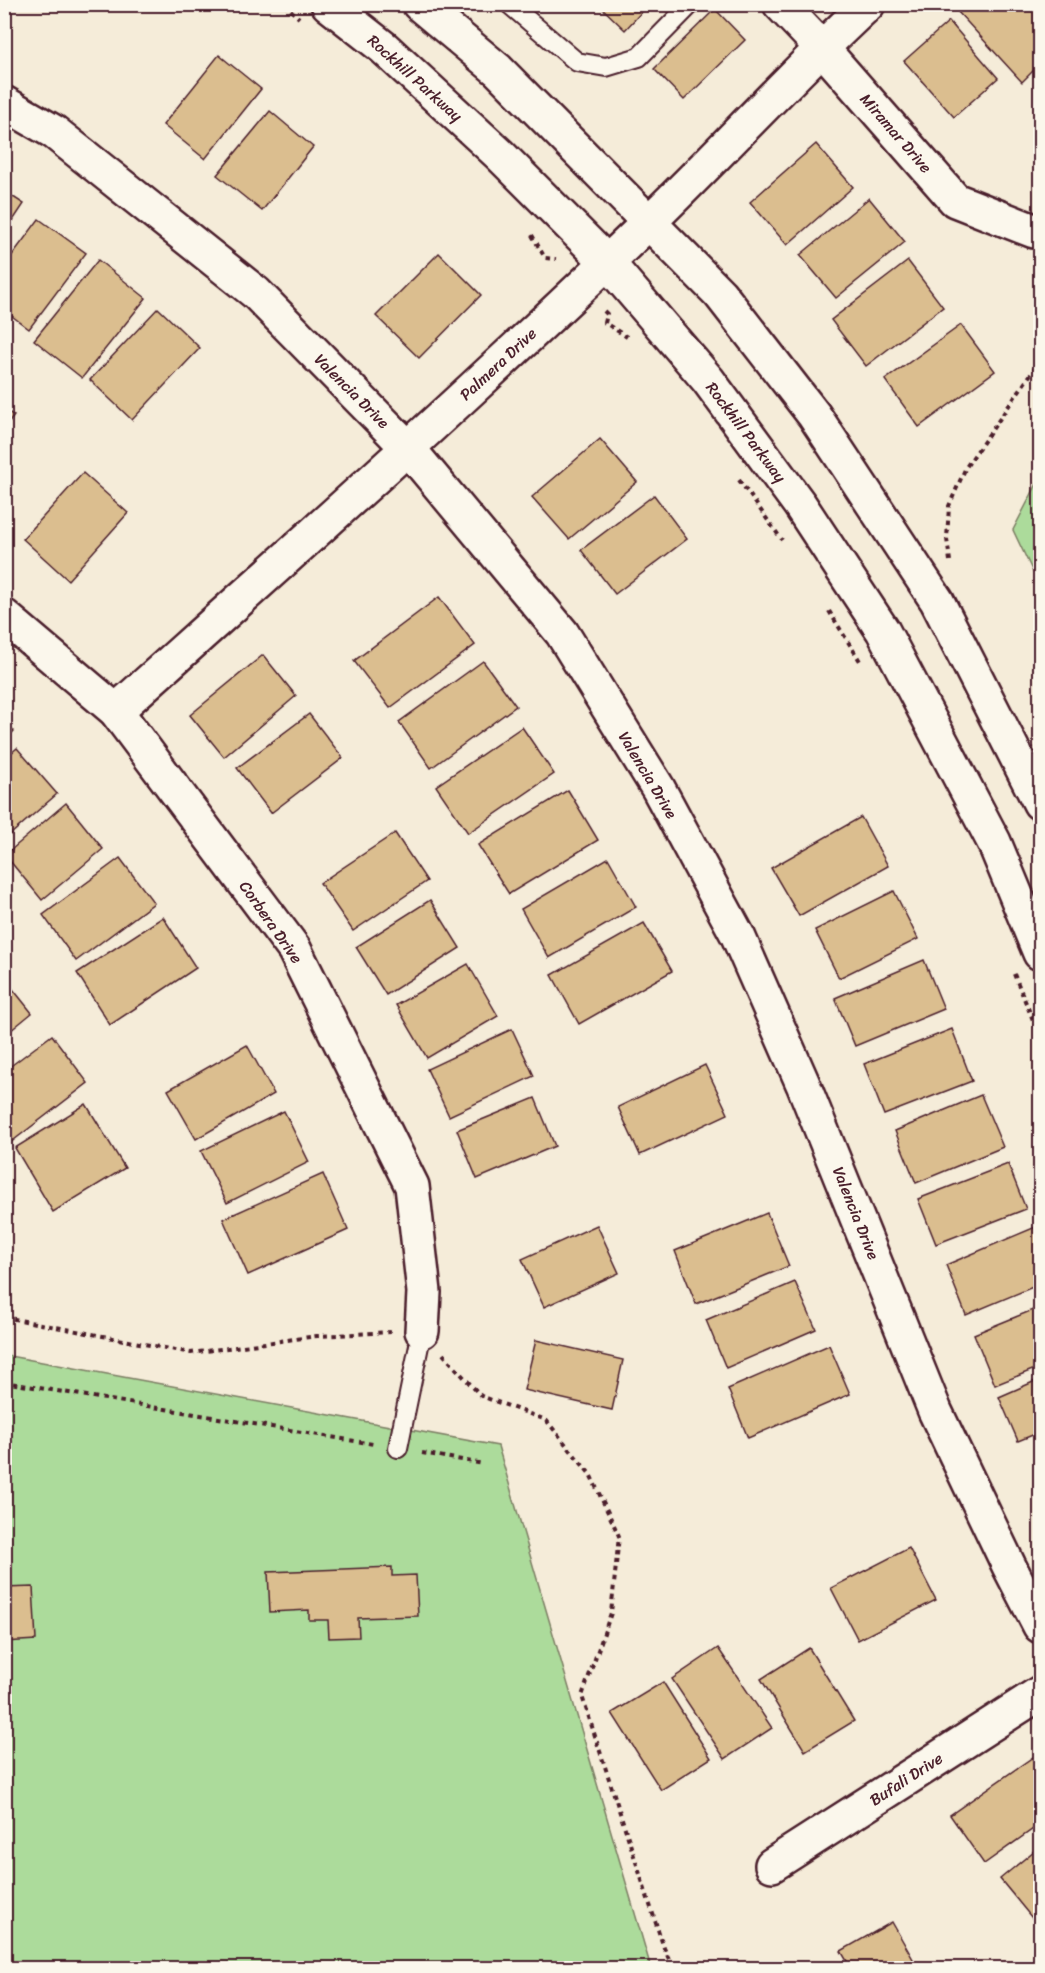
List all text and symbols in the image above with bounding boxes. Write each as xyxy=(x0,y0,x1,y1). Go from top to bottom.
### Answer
street label: Rockhill Parkway xyxy=(361,27,470,130)
street label: Miramar Drive xyxy=(852,86,940,180)
street label: Palmera Drive xyxy=(452,320,544,408)
street label: Valencia Drive xyxy=(307,346,397,436)
street label: Rockhill Parkway xyxy=(698,375,794,489)
street label: Valencia Drive xyxy=(610,725,686,825)
street label: Corbera Drive xyxy=(231,874,311,970)
street label: Valencia Drive xyxy=(824,1162,888,1264)
street label: Bufali Drive xyxy=(863,1744,949,1814)

